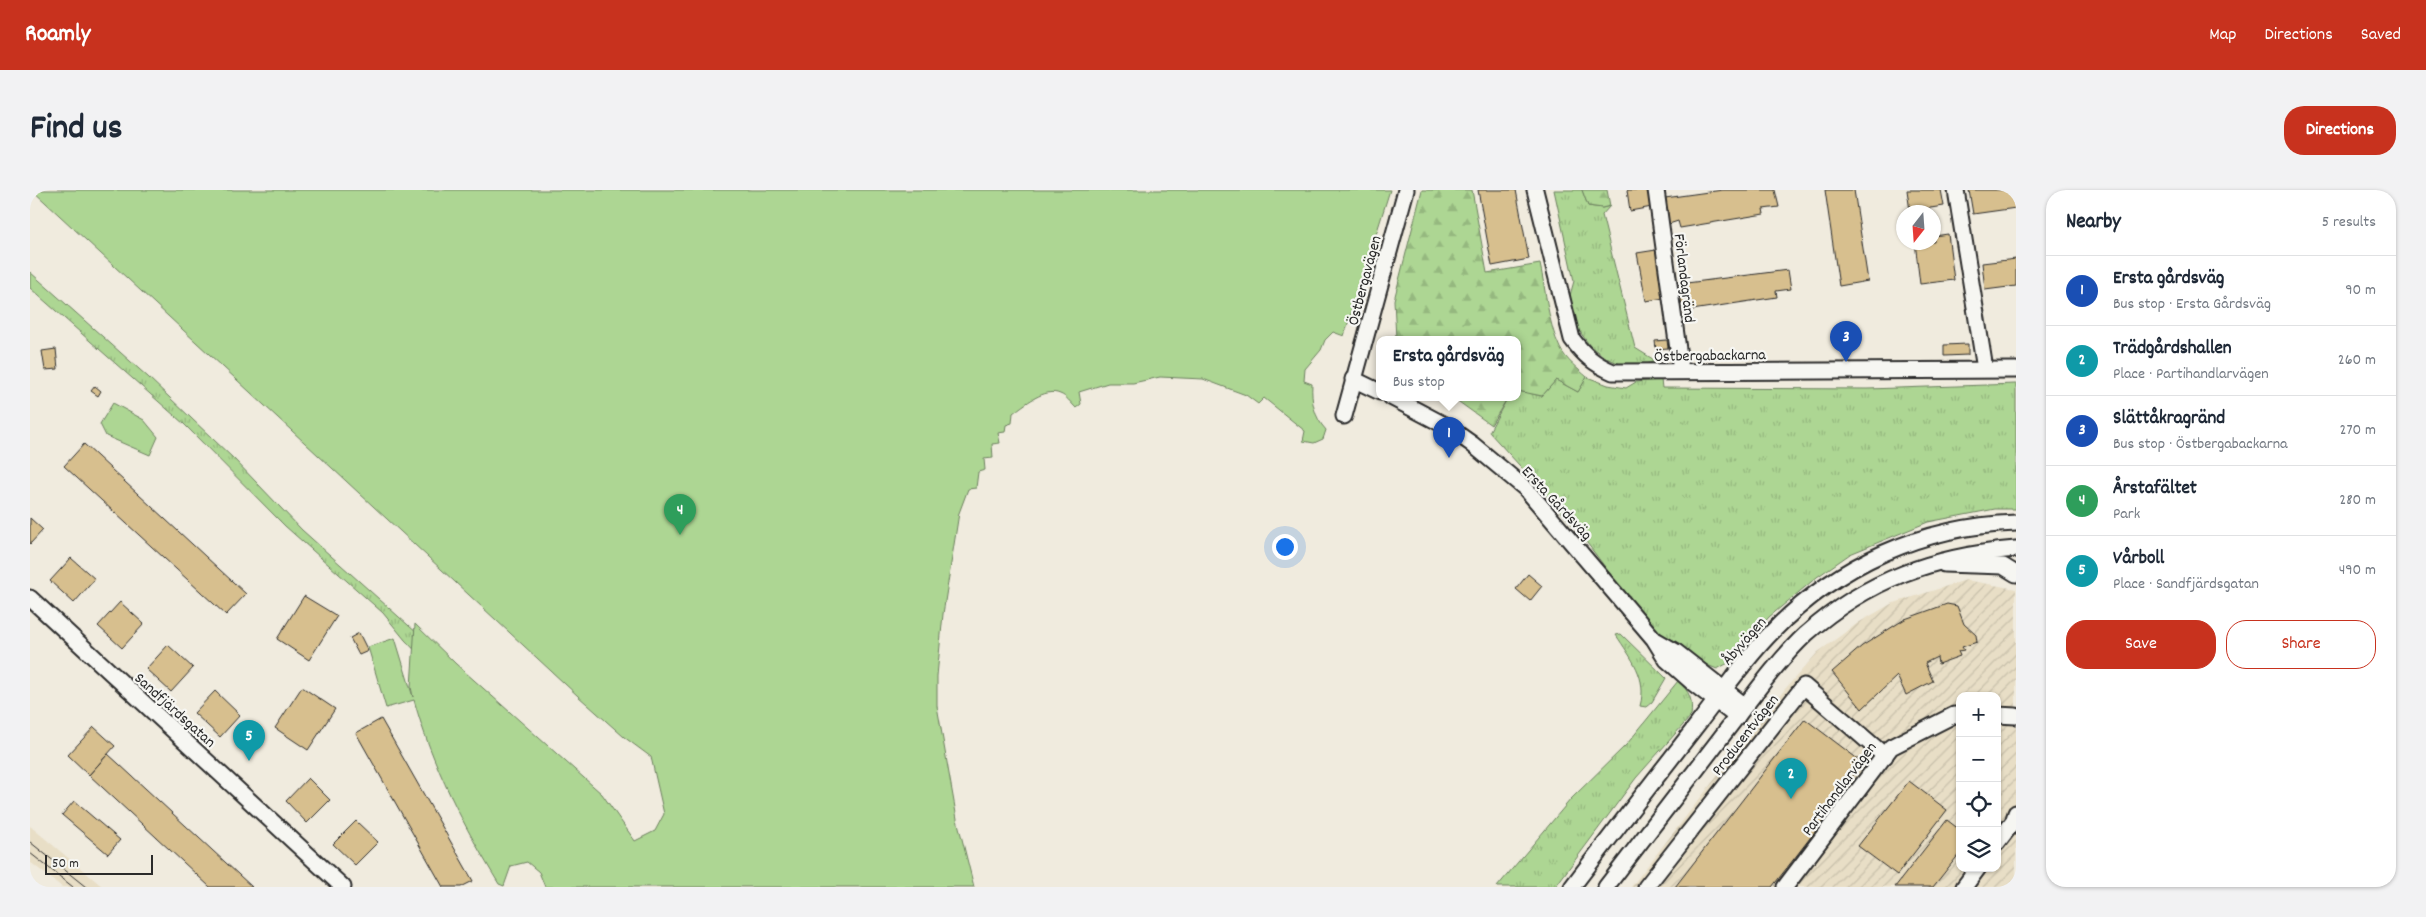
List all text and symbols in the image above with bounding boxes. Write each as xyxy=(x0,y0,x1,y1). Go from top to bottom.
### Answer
text: Roamly xyxy=(25,18,91,52)
text: Map xyxy=(2209,23,2236,48)
text: Directions xyxy=(2264,23,2333,48)
text: Saved xyxy=(2361,23,2401,48)
text: Find us xyxy=(30,105,122,155)
button: Directions xyxy=(2284,106,2396,155)
north arrow xyxy=(1896,205,1941,250)
text: Nearby xyxy=(2066,208,2121,238)
text: 5 results xyxy=(2322,211,2376,234)
street label: Förlandagränd xyxy=(1667,232,1700,324)
street label: Östbergavägen xyxy=(1342,233,1388,328)
text: Ersta gårdsväg xyxy=(2113,266,2224,293)
text: 1 xyxy=(2080,279,2084,302)
text: 90 m xyxy=(2345,279,2376,302)
text: Bus stop · Ersta Gårdsväg xyxy=(2113,293,2271,316)
pin: 3 xyxy=(1830,321,1862,362)
popup xyxy=(1376,336,1521,401)
text: Trädgårdshallen xyxy=(2113,336,2232,363)
text: Ersta gårdsväg xyxy=(1393,344,1504,371)
street label: Östbergabackarna xyxy=(1654,344,1766,369)
text: 2 xyxy=(2079,349,2086,372)
text: 260 m xyxy=(2338,349,2376,372)
text: Place · Partihandlarvägen xyxy=(2113,363,2269,386)
text: Bus stop xyxy=(1393,371,1445,394)
text: Slättåkragränd xyxy=(2113,406,2225,433)
pin: 1 xyxy=(1433,417,1465,458)
text: 3 xyxy=(2078,419,2086,442)
text: 270 m xyxy=(2340,419,2376,442)
text: Bus stop · Östbergabackarna xyxy=(2113,433,2288,456)
street label: Ersta Gårdsväg xyxy=(1515,461,1597,546)
text: Årstafältet xyxy=(2113,476,2197,503)
text: 4 xyxy=(2079,489,2085,512)
text: 280 m xyxy=(2339,489,2376,512)
pin: 4 xyxy=(664,494,696,535)
text: Park xyxy=(2113,503,2140,526)
your location xyxy=(1272,534,1298,560)
text: Vårboll xyxy=(2113,546,2164,573)
text: 5 xyxy=(2078,559,2086,582)
text: 490 m xyxy=(2339,559,2376,582)
text: Place · Sandfjärdsgatan xyxy=(2113,573,2259,596)
street label: Åbyvägen xyxy=(1717,612,1773,671)
button: Save xyxy=(2066,620,2216,669)
button: Share xyxy=(2226,620,2376,669)
street label: Sandfjärdsgatan xyxy=(128,668,220,754)
street label: Producentvägen xyxy=(1707,690,1785,781)
map controls xyxy=(1956,692,2001,872)
button: + xyxy=(1956,692,2001,737)
pin: 5 xyxy=(233,720,265,761)
button: − xyxy=(1956,737,2001,782)
street label: Partihandlarvägen xyxy=(1797,738,1883,841)
pin: 2 xyxy=(1775,758,1807,799)
button: locate xyxy=(1956,782,2001,827)
button: layers xyxy=(1956,827,2001,872)
scale bar xyxy=(45,852,152,875)
text: 50 m xyxy=(52,854,79,874)

